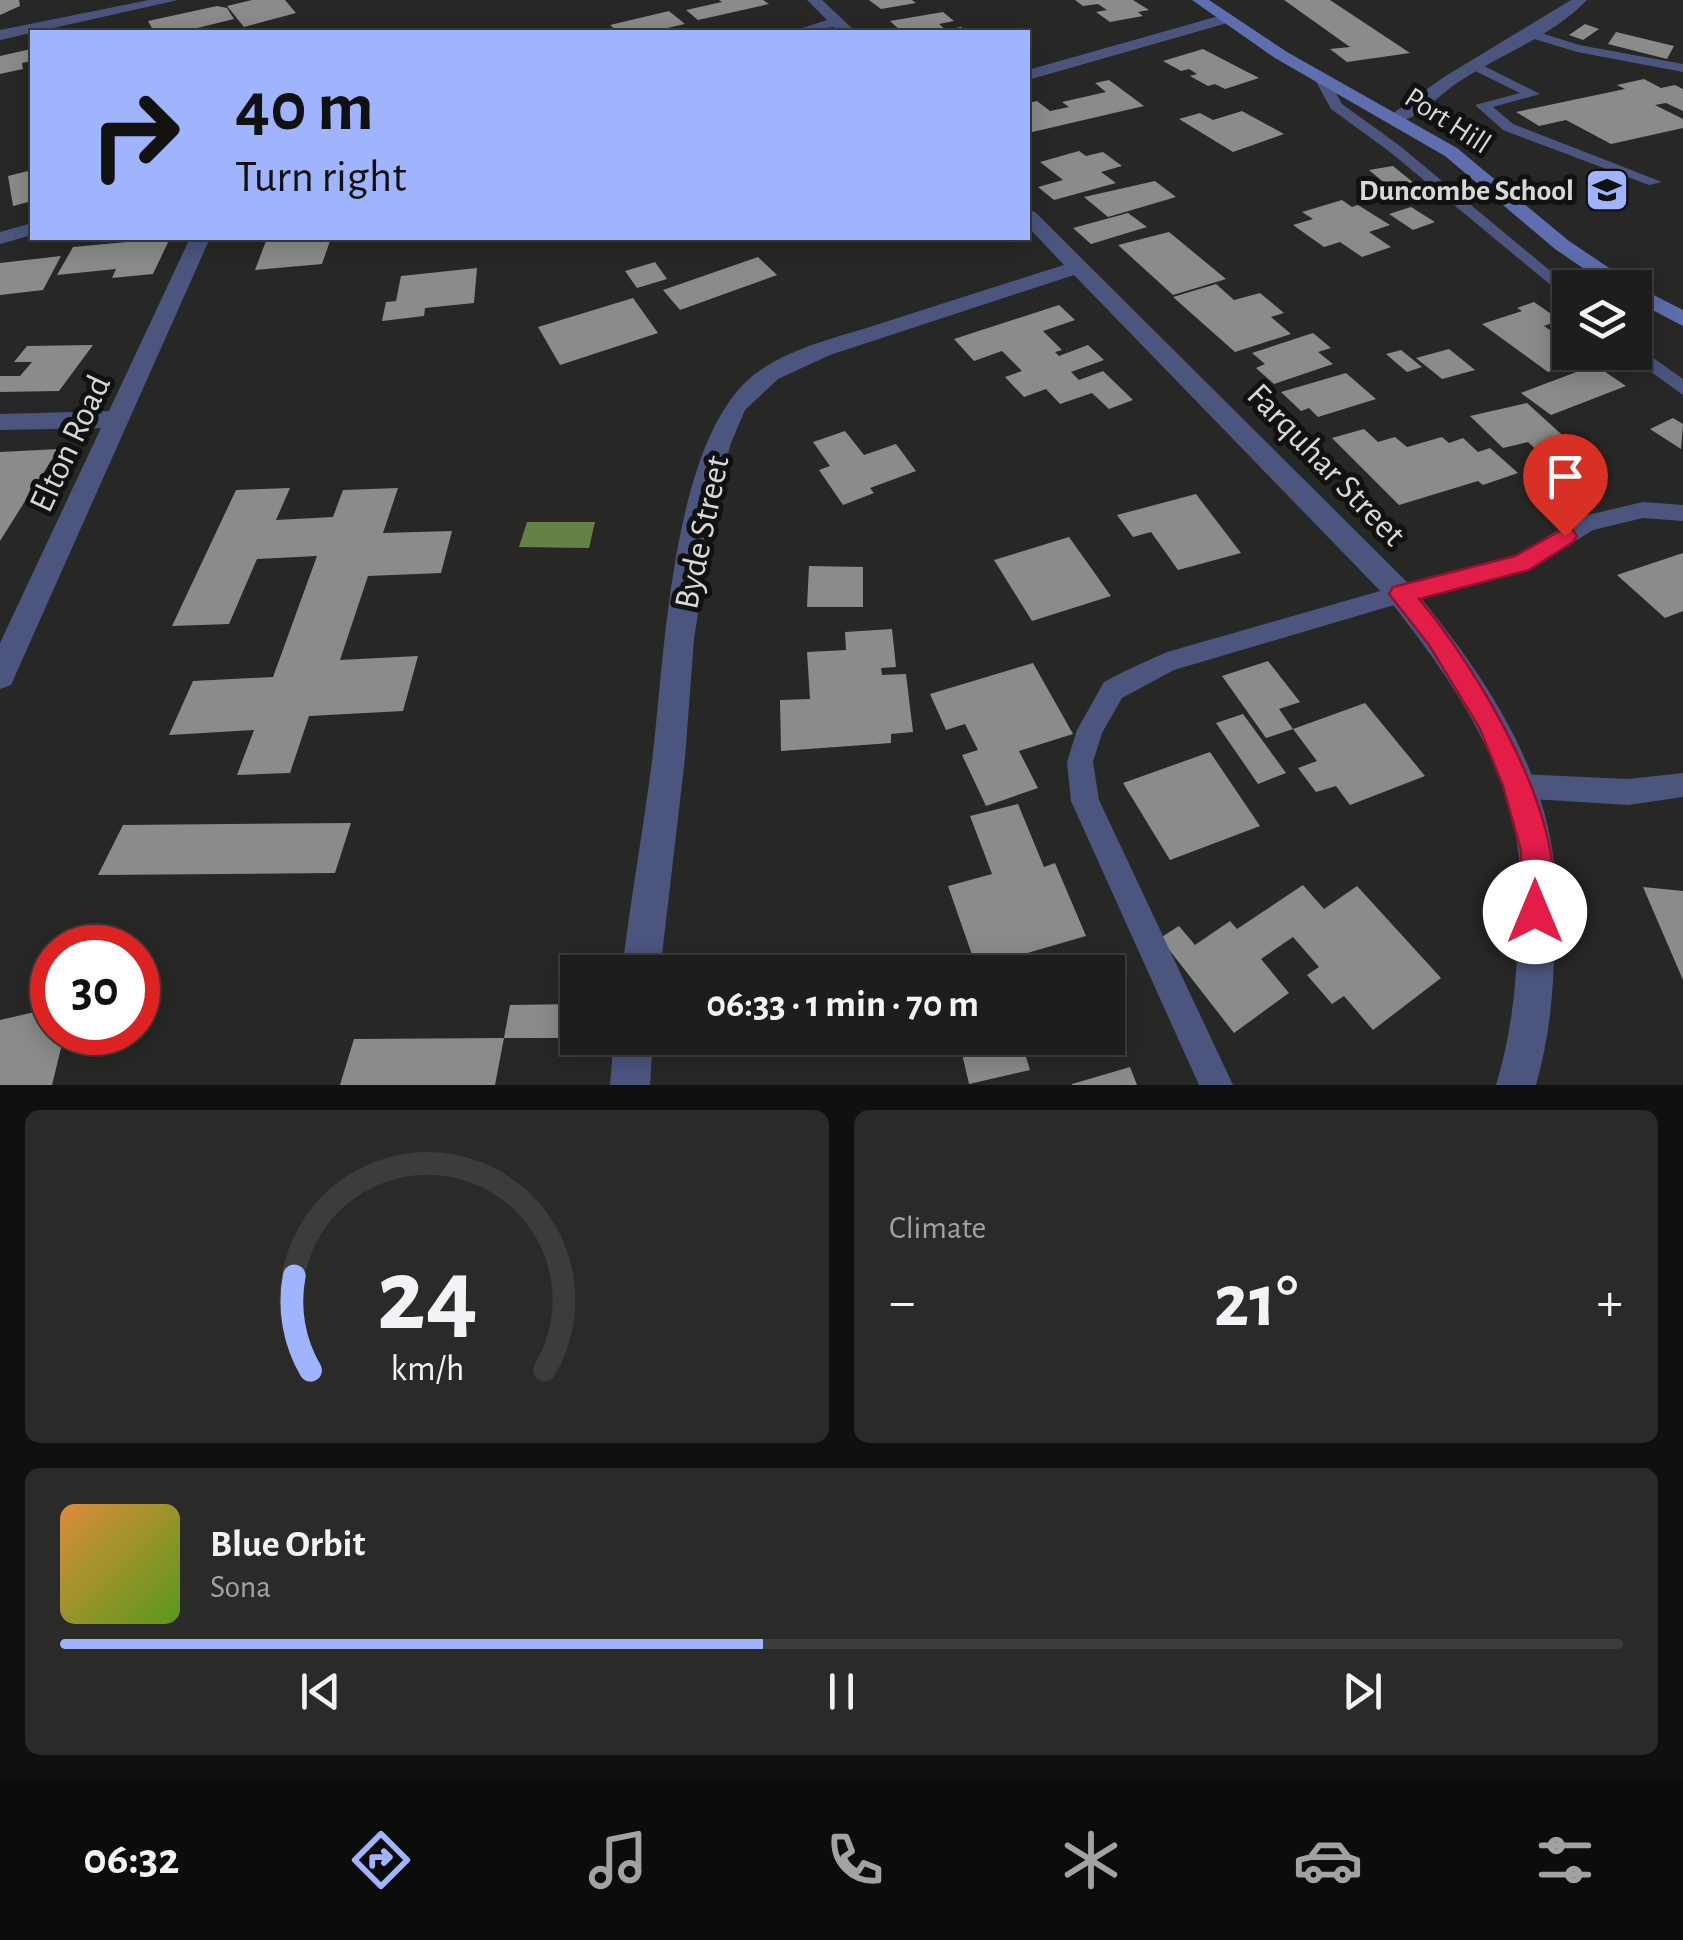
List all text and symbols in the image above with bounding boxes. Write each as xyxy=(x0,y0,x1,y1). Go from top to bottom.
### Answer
icon: right xyxy=(70,70,200,200)
text: 40 m xyxy=(235,73,374,143)
street label: Port Hill xyxy=(1399,82,1496,159)
text: Turn right xyxy=(235,155,407,200)
school or university icon: Duncombe School xyxy=(1584,167,1630,213)
place label: Duncombe School xyxy=(1359,176,1574,206)
map controls xyxy=(1552,270,1652,370)
button: layers xyxy=(1552,270,1652,370)
street label: Elton Road xyxy=(24,370,117,517)
street label: Farquhar Street xyxy=(1240,377,1412,553)
pin xyxy=(1523,434,1608,537)
icon: arrive xyxy=(1538,449,1593,504)
street label: Byde Street xyxy=(669,453,736,612)
position arrow xyxy=(1483,860,1587,964)
speed limit sign: 30 xyxy=(30,925,160,1055)
text: 06:33 · 1 min · 70 m xyxy=(706,986,979,1024)
text: Climate xyxy=(889,1212,986,1244)
text: 24 xyxy=(376,1245,478,1349)
text: 21° xyxy=(1214,1265,1298,1340)
text: − xyxy=(889,1275,915,1330)
text: + xyxy=(1597,1275,1623,1330)
text: km/h xyxy=(390,1351,464,1387)
text: Blue Orbit xyxy=(210,1526,365,1564)
text: Sona xyxy=(210,1571,271,1603)
icon: previous xyxy=(293,1664,348,1719)
icon: pause xyxy=(814,1664,869,1719)
icon: next xyxy=(1335,1664,1390,1719)
icon: directions xyxy=(346,1825,416,1895)
icon: music xyxy=(583,1825,653,1895)
icon: phone xyxy=(820,1825,890,1895)
icon: climate xyxy=(1056,1825,1126,1895)
icon: car xyxy=(1293,1825,1363,1895)
icon: filters xyxy=(1530,1825,1600,1895)
text: 06:32 xyxy=(83,1837,179,1882)

